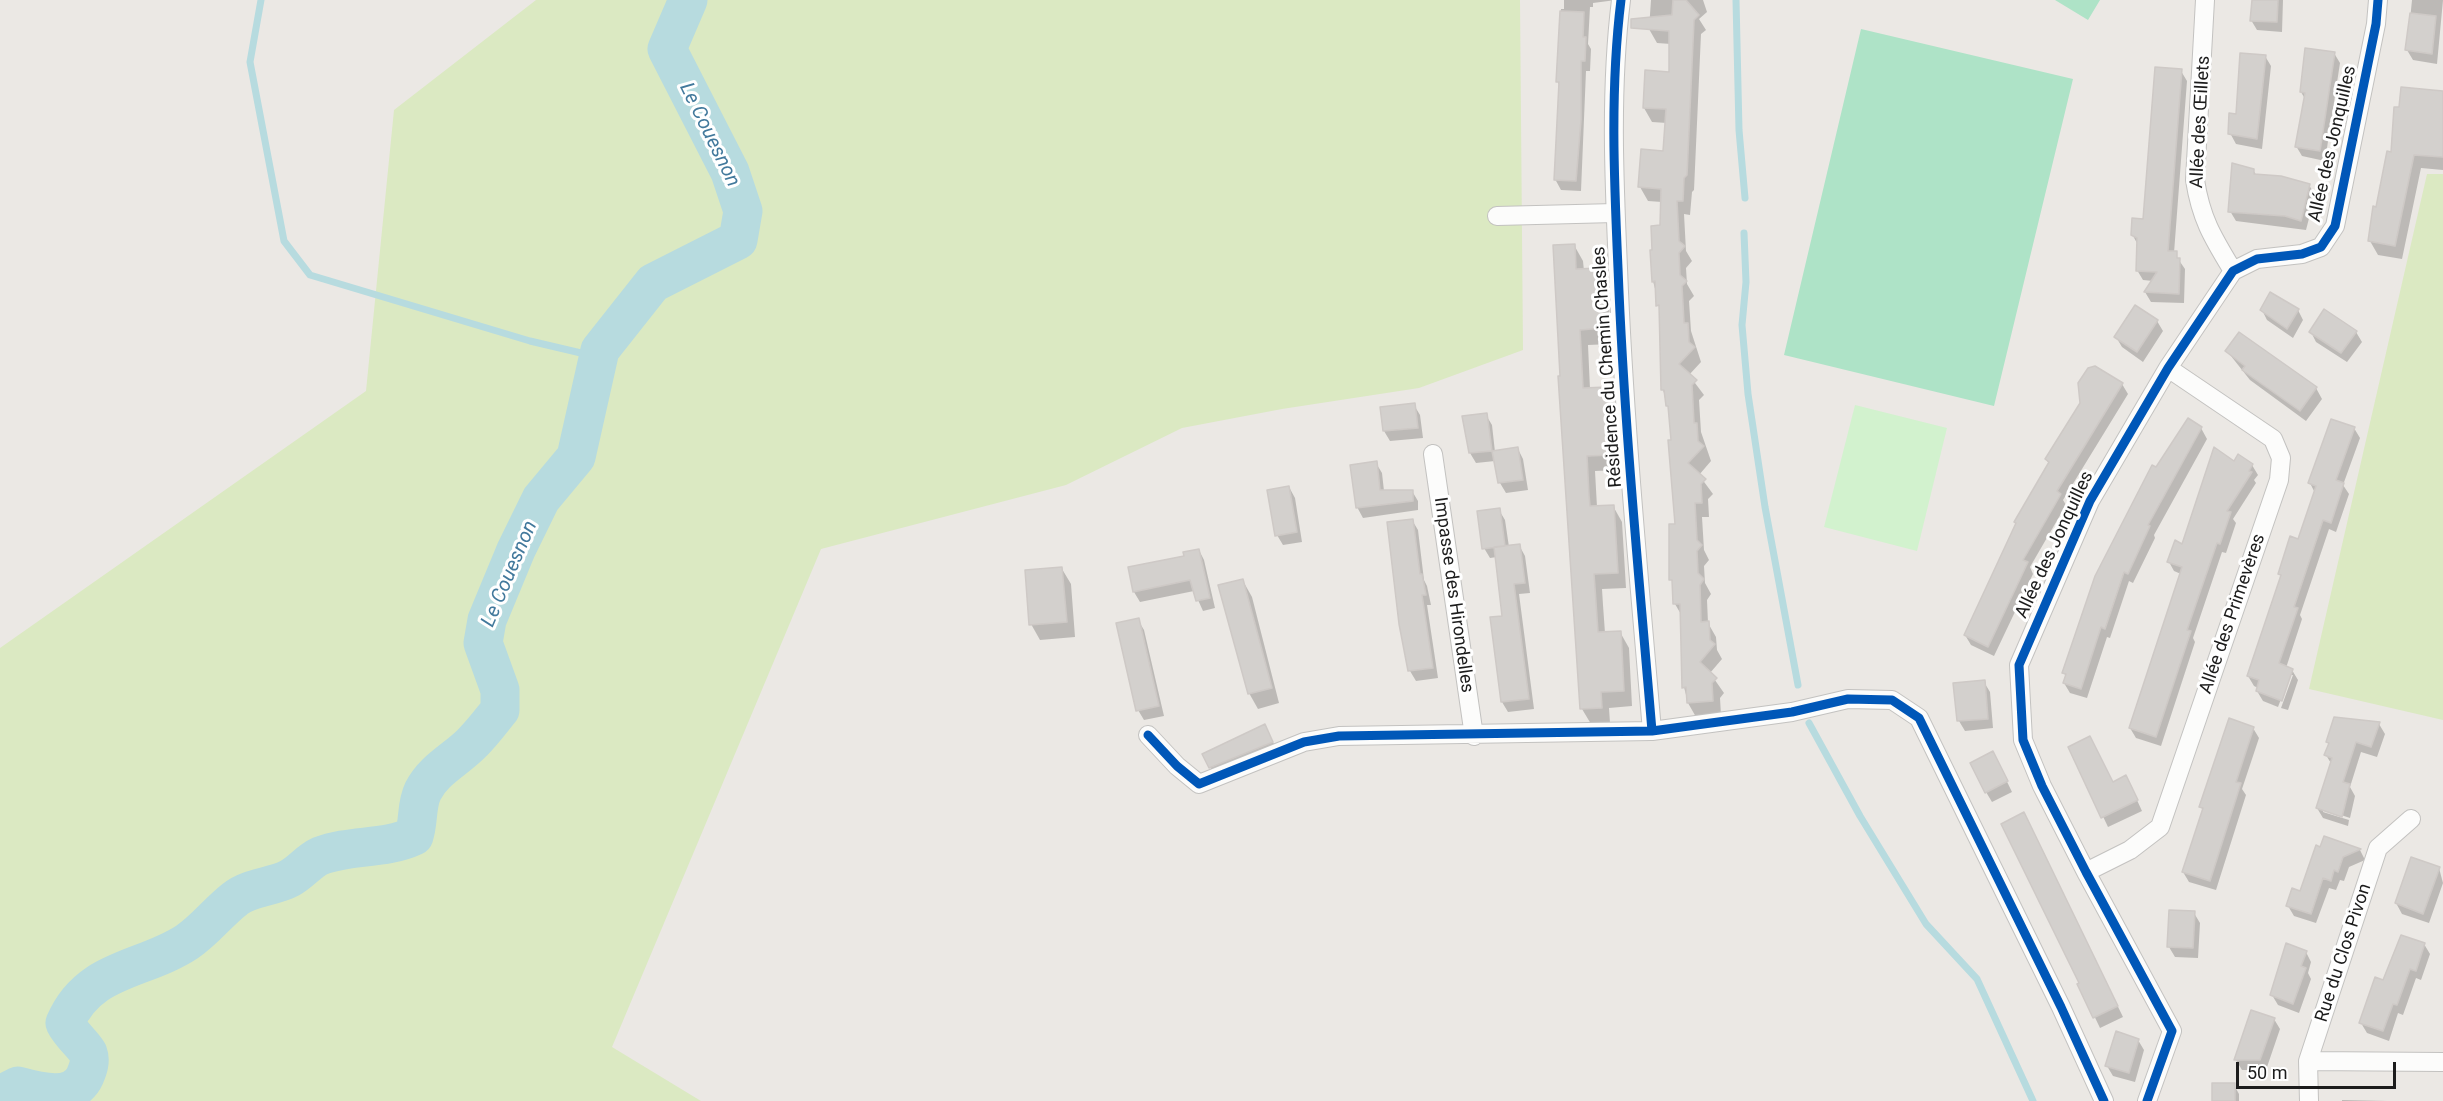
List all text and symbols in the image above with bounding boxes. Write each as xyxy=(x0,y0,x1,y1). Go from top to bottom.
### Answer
street label: Allée des Œillets xyxy=(2187,55,2215,189)
street label: Allée des Jonquilles xyxy=(2305,64,2361,224)
water label: Le Couesnon xyxy=(673,79,745,191)
street label: Résidence du Chemin Chasles xyxy=(1589,246,1627,488)
street label: Allée des Jonquilles xyxy=(2011,468,2099,622)
street label: Impasse des Hirondelles xyxy=(1429,496,1477,694)
water label: Le Couesnon xyxy=(477,517,543,631)
street label: Allée des Primevères xyxy=(2196,531,2270,697)
street label: Rue du Clos Pivon xyxy=(2311,881,2377,1025)
scale bar xyxy=(2239,1050,2400,1088)
text: 50 m xyxy=(2247,1062,2287,1083)

